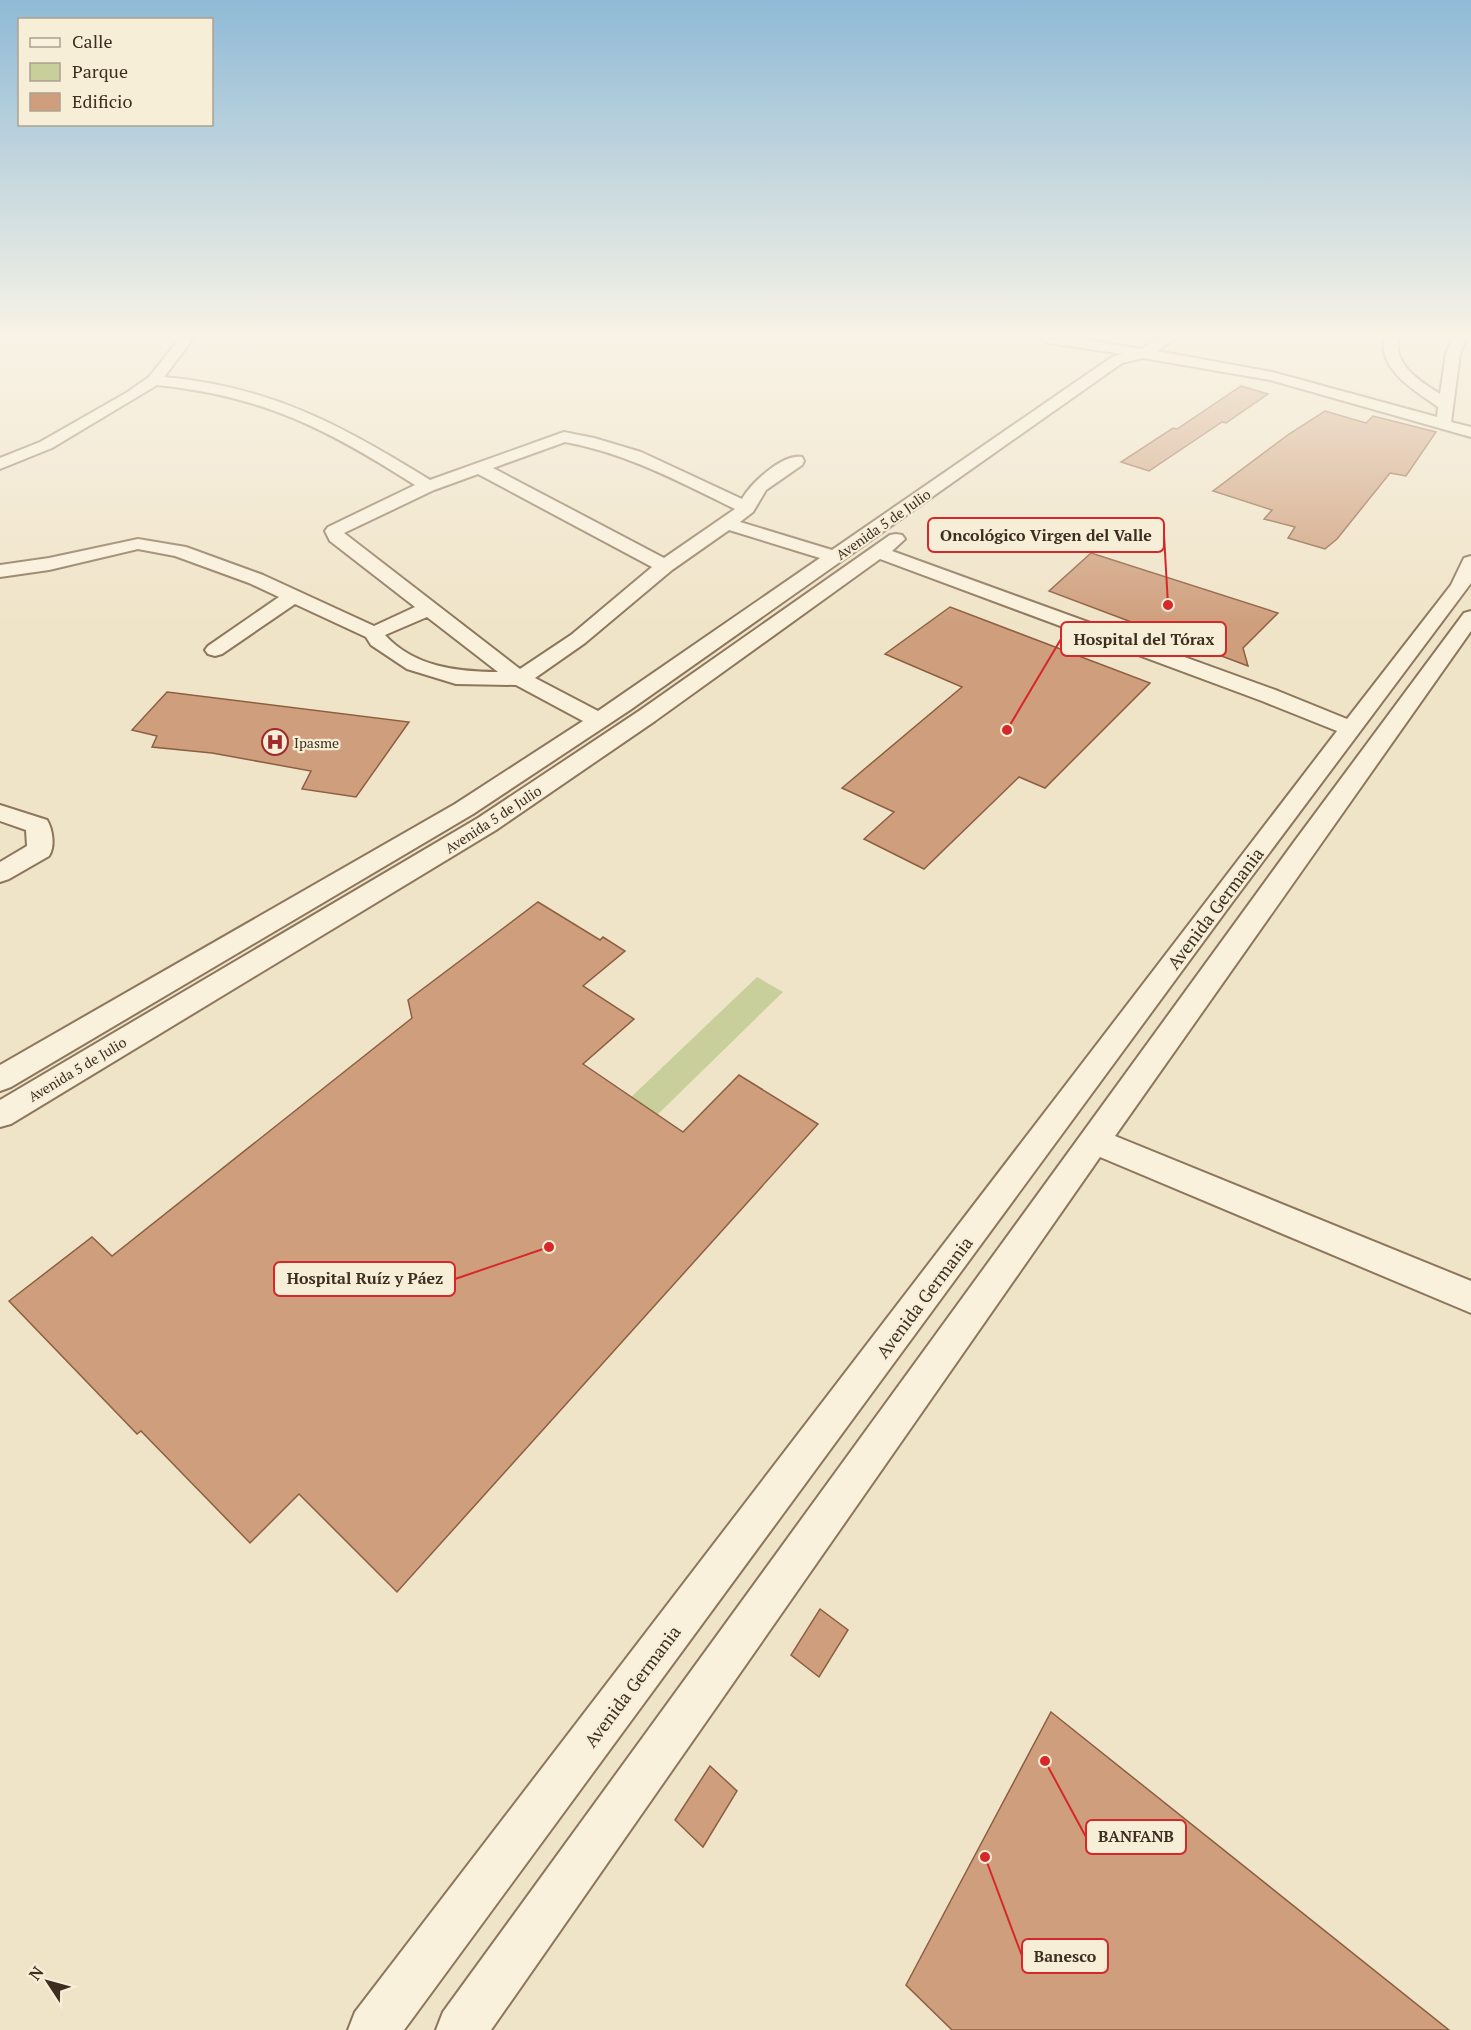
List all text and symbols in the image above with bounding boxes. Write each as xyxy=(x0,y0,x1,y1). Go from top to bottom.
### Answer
legend xyxy=(18,18,213,126)
text: Calle xyxy=(72,29,113,53)
text: Parque xyxy=(72,59,128,83)
text: Edificio xyxy=(72,89,132,113)
street label: Avenida 5 de Julio xyxy=(832,484,934,564)
callout: Oncológico Virgen del Valle xyxy=(928,518,1164,552)
text: Oncológico Virgen del Valle xyxy=(940,524,1152,546)
callout: Hospital del Tórax xyxy=(1061,622,1226,656)
text: Hospital del Tórax xyxy=(1074,628,1214,650)
hospital icon: Ipasme xyxy=(260,727,290,757)
place label: Ipasme xyxy=(294,733,339,752)
street label: Avenida 5 de Julio xyxy=(441,781,545,857)
street label: Avenida Germania xyxy=(1161,842,1269,974)
street label: Avenida 5 de Julio xyxy=(24,1032,130,1106)
street label: Avenida Germania xyxy=(870,1231,978,1363)
callout: Hospital Ruíz y Páez xyxy=(274,1262,455,1296)
text: Hospital Ruíz y Páez xyxy=(287,1267,443,1289)
street label: Avenida Germania xyxy=(578,1620,686,1752)
callout: BANFANB xyxy=(1086,1820,1186,1854)
text: BANFANB xyxy=(1098,1825,1174,1847)
callout: Banesco xyxy=(1022,1939,1108,1973)
text: Banesco xyxy=(1034,1945,1097,1967)
north arrow xyxy=(18,1952,78,2012)
text: N xyxy=(23,1962,48,1985)

